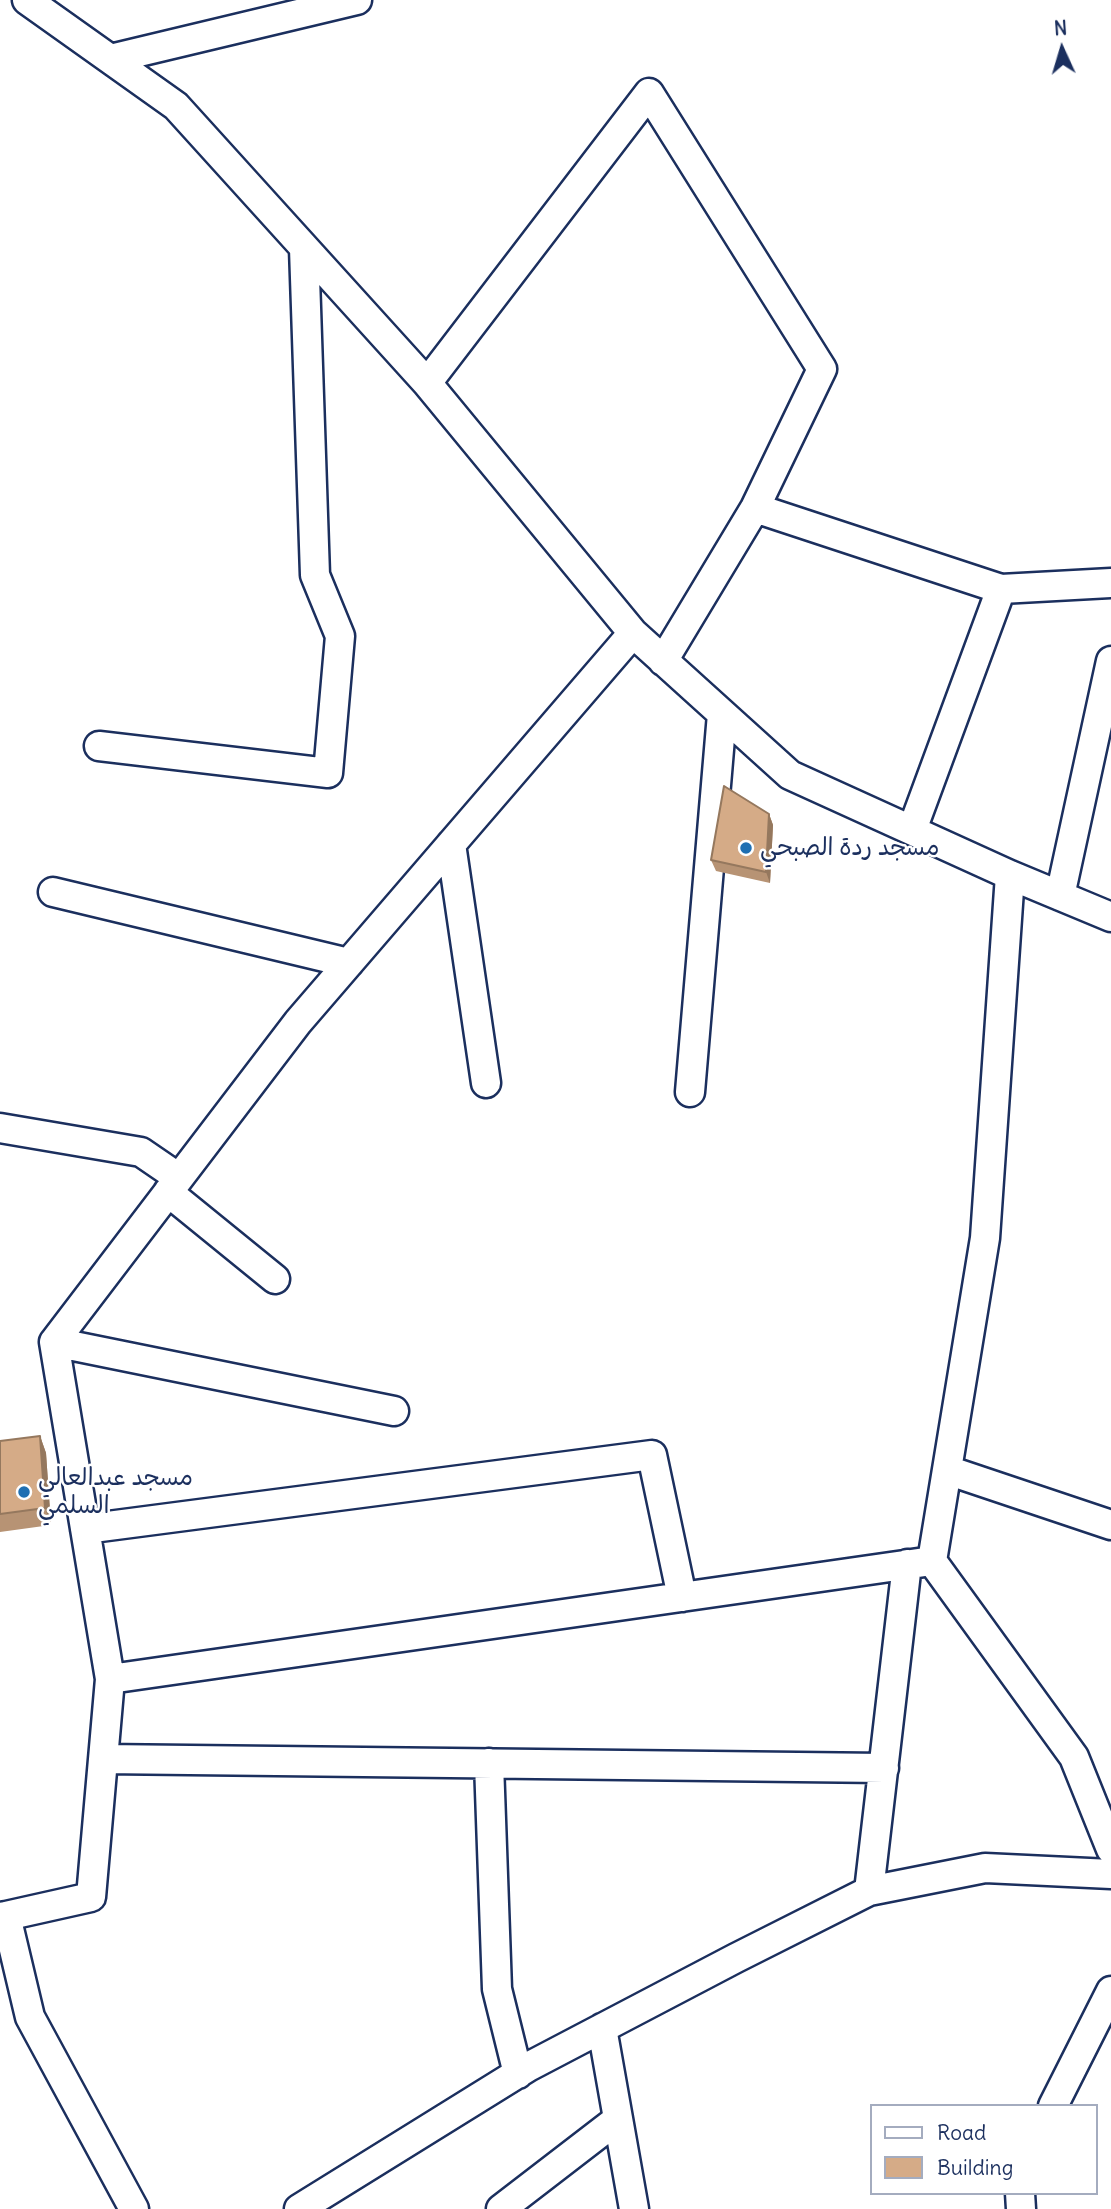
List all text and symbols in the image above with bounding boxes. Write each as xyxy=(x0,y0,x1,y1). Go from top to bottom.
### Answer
north arrow xyxy=(1027,14,1097,84)
text: N xyxy=(1053,16,1068,40)
place label: مسجد ردة الصبحي xyxy=(760,834,939,862)
marker: مسجد ردة الصبحي xyxy=(738,840,754,856)
place label: مسجد عبدالعالي السلمي xyxy=(38,1464,193,1520)
marker: مسجد عبدالعالي السلمي xyxy=(16,1484,32,1500)
legend xyxy=(870,2104,1097,2195)
text: Road xyxy=(937,2119,986,2146)
text: Building xyxy=(937,2154,1013,2181)

